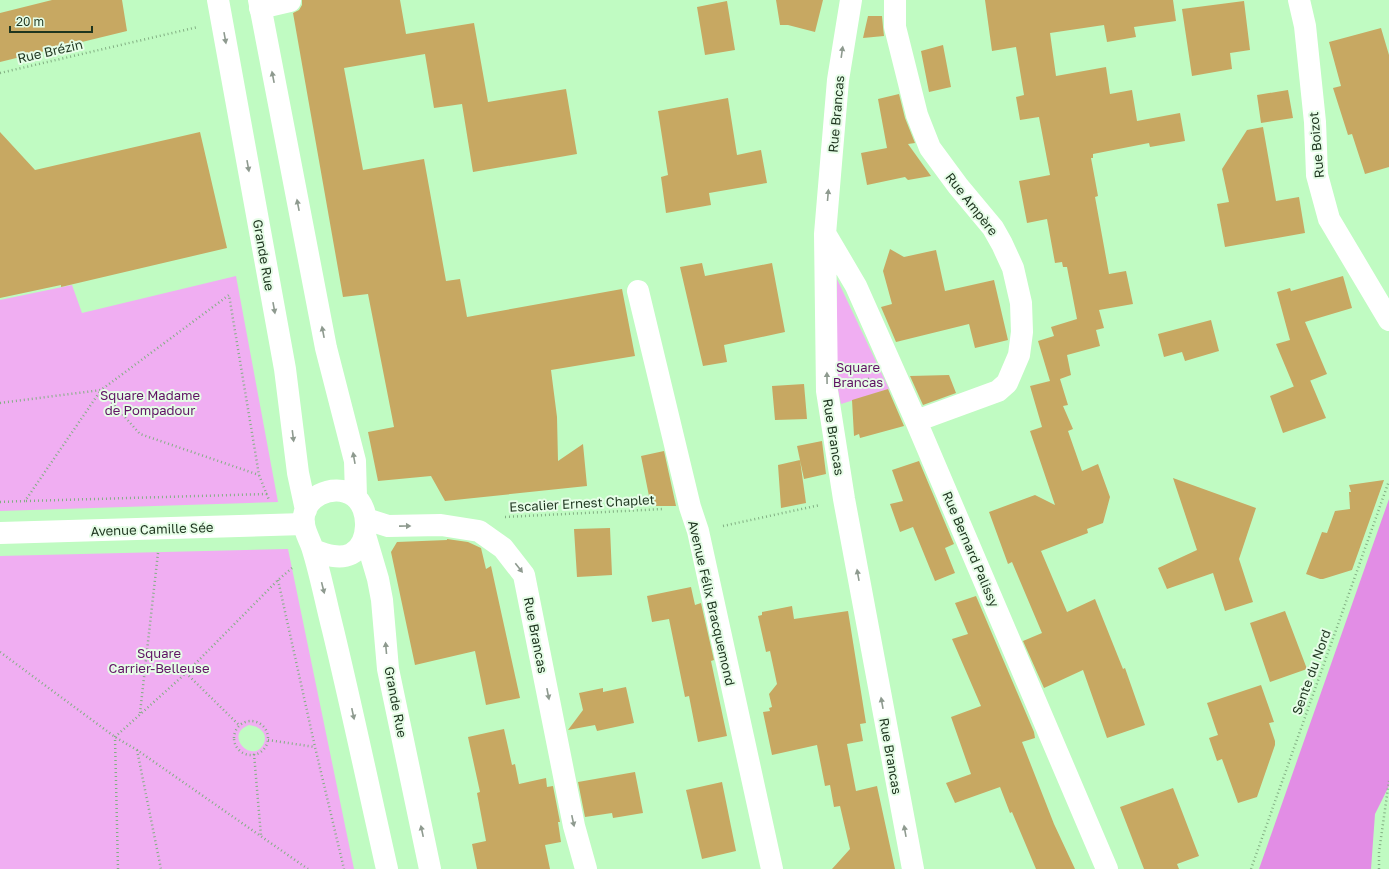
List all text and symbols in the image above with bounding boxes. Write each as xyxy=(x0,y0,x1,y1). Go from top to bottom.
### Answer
scale bar xyxy=(10,8,92,34)
text: 20 m xyxy=(16,14,44,29)
one-way arrow xyxy=(222,32,228,44)
street label: Rue Brézin xyxy=(16,36,84,66)
one-way arrow xyxy=(839,46,845,58)
one-way arrow xyxy=(270,71,276,83)
street label: Rue Brancas xyxy=(825,75,847,153)
street label: Rue Boizot xyxy=(1305,111,1327,179)
one-way arrow xyxy=(245,160,251,172)
street label: Rue Ampère xyxy=(942,169,1002,239)
one-way arrow xyxy=(825,189,832,201)
one-way arrow xyxy=(295,199,301,211)
street label: Grande Rue xyxy=(250,218,278,292)
one-way arrow xyxy=(271,302,277,314)
one-way arrow xyxy=(320,326,326,338)
park label: Square Brancas xyxy=(833,359,883,390)
one-way arrow xyxy=(824,371,830,384)
park label: Square Madame de Pompadour xyxy=(100,387,200,418)
street label: Rue Brancas xyxy=(820,397,848,477)
one-way arrow xyxy=(290,430,296,442)
one-way arrow xyxy=(351,452,357,465)
street label: Rue Bernard Palissy xyxy=(939,489,1003,610)
street label: Escalier Ernest Chaplet xyxy=(509,491,655,515)
street label: Avenue Camille Sée xyxy=(90,519,214,539)
street label: Avenue Félix Bracquemond xyxy=(685,519,739,687)
one-way arrow xyxy=(399,522,411,529)
one-way arrow xyxy=(515,563,523,573)
one-way arrow xyxy=(855,569,861,581)
one-way arrow xyxy=(320,581,326,594)
street label: Rue Brancas xyxy=(521,595,551,675)
street label: Sente du Nord xyxy=(1288,627,1334,717)
one-way arrow xyxy=(383,642,390,654)
park label: Square Carrier-Belleuse xyxy=(109,645,209,676)
street label: Grande Rue xyxy=(381,665,411,739)
one-way arrow xyxy=(545,688,551,700)
one-way arrow xyxy=(878,697,884,709)
one-way arrow xyxy=(350,708,356,720)
street label: Rue Brancas xyxy=(876,716,906,796)
one-way arrow xyxy=(571,815,577,827)
one-way arrow xyxy=(418,825,424,837)
one-way arrow xyxy=(902,825,908,837)

